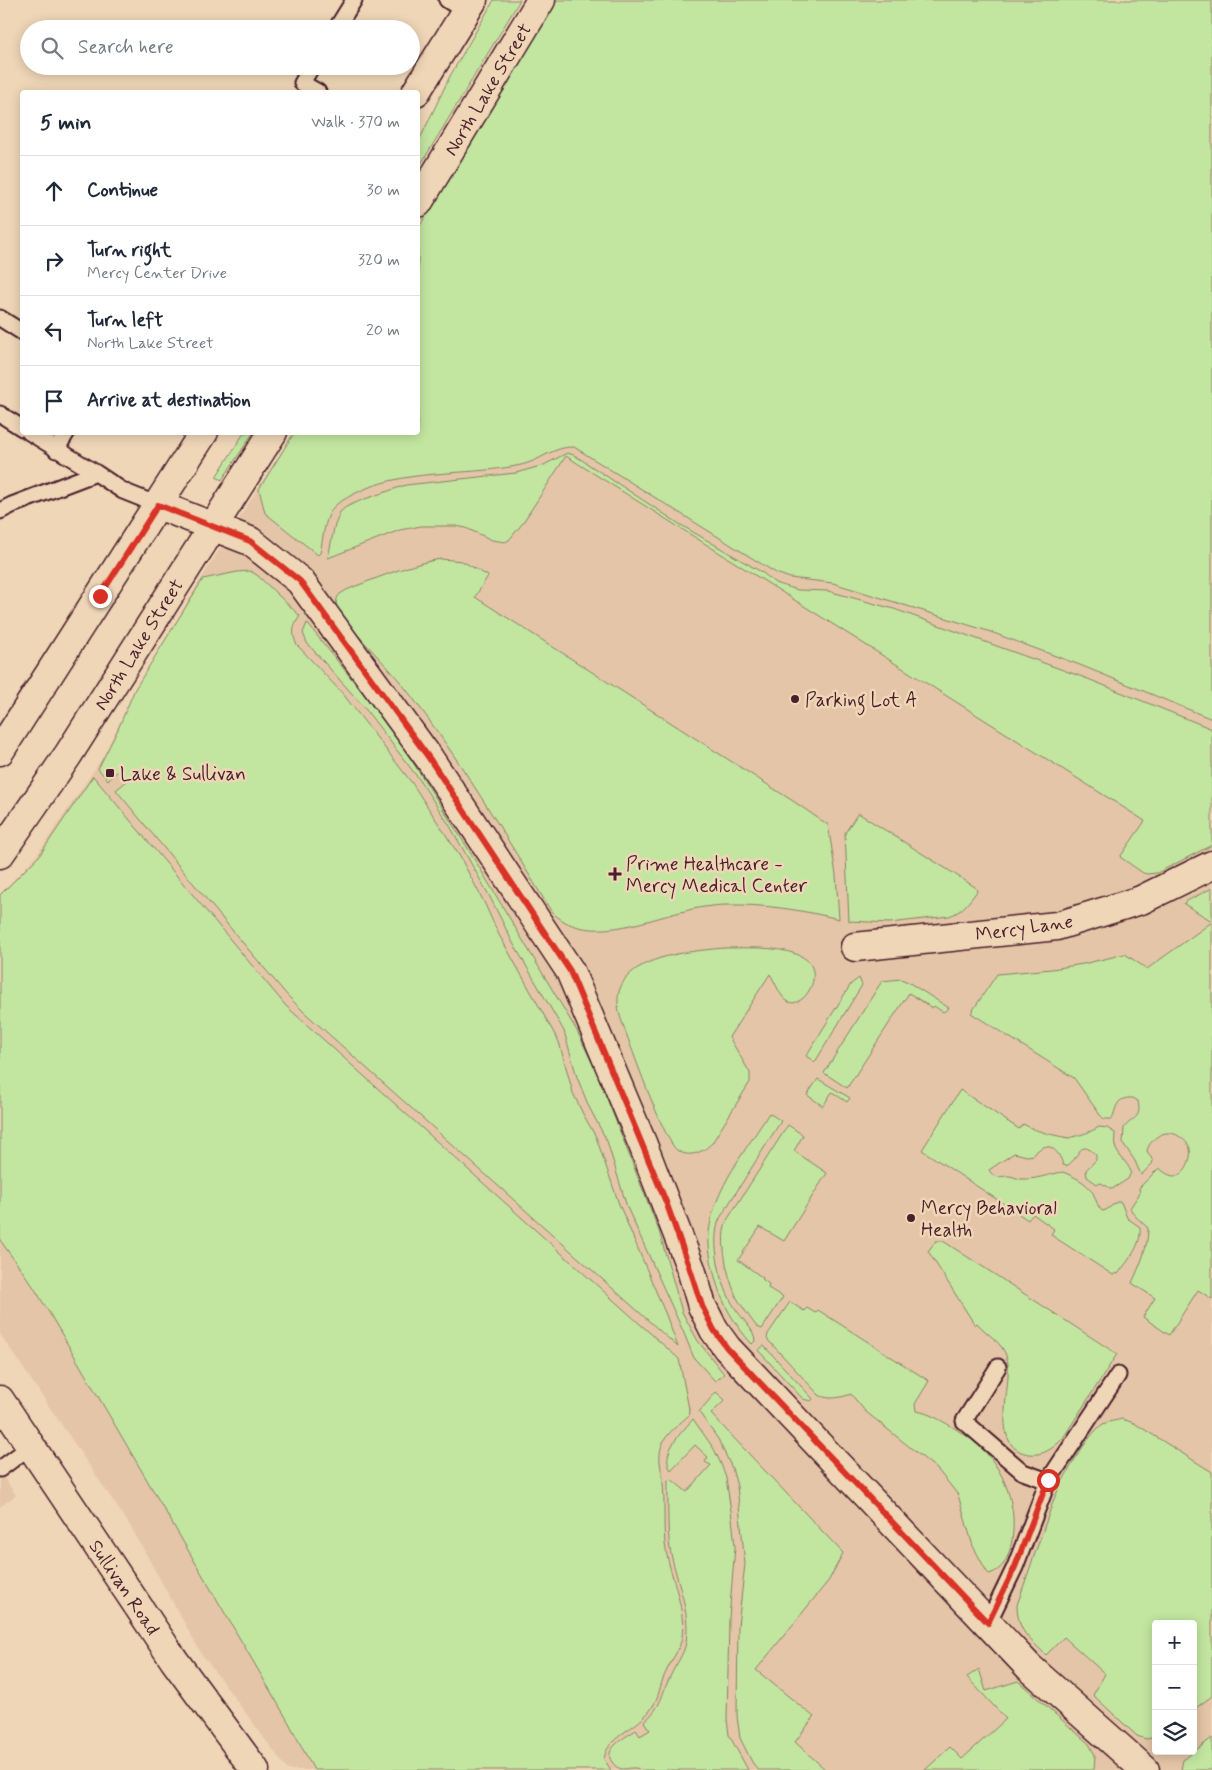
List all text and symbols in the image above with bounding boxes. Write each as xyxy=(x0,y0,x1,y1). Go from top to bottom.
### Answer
street label: North Lake Street xyxy=(439,19,538,161)
search box xyxy=(20,20,420,75)
icon: search xyxy=(38,34,66,62)
text: Search here xyxy=(78,35,174,60)
text: 5 min xyxy=(40,109,92,137)
text: Walk · 370 m xyxy=(311,112,400,133)
icon: ahead xyxy=(40,177,68,205)
text: Continue xyxy=(87,178,158,203)
text: 30 m xyxy=(367,180,400,201)
text: Turn right xyxy=(87,238,171,263)
icon: right xyxy=(40,247,68,275)
text: 320 m xyxy=(358,250,400,271)
text: Mercy Center Drive xyxy=(87,263,227,284)
text: Turn left xyxy=(87,308,163,333)
icon: left xyxy=(40,317,68,345)
text: 20 m xyxy=(366,320,400,341)
text: North Lake Street xyxy=(87,333,214,354)
icon: arrive xyxy=(40,387,68,415)
text: Arrive at destination xyxy=(87,388,251,413)
street label: North Lake Street xyxy=(89,574,190,715)
route end xyxy=(89,585,112,608)
place label: Parking Lot A xyxy=(805,688,917,716)
marker: Parking Lot A xyxy=(789,693,801,705)
place label: Lake & Sullivan xyxy=(120,762,246,787)
marker: Lake & Sullivan xyxy=(104,767,116,779)
place label: Prime Healthcare - Mercy Medical Center xyxy=(626,852,807,900)
marker: Prime Healthcare - Mercy Medical Center xyxy=(608,867,622,881)
street label: Mercy Lane xyxy=(974,909,1075,949)
place label: Mercy Behavioral Health xyxy=(921,1196,1057,1243)
marker: Mercy Behavioral Health xyxy=(905,1212,917,1224)
route start xyxy=(1037,1469,1060,1492)
street label: Sullivan Road xyxy=(83,1535,165,1640)
map controls xyxy=(1152,1620,1197,1755)
button: + xyxy=(1152,1620,1197,1665)
button: − xyxy=(1152,1665,1197,1710)
button: layers xyxy=(1152,1710,1197,1755)

